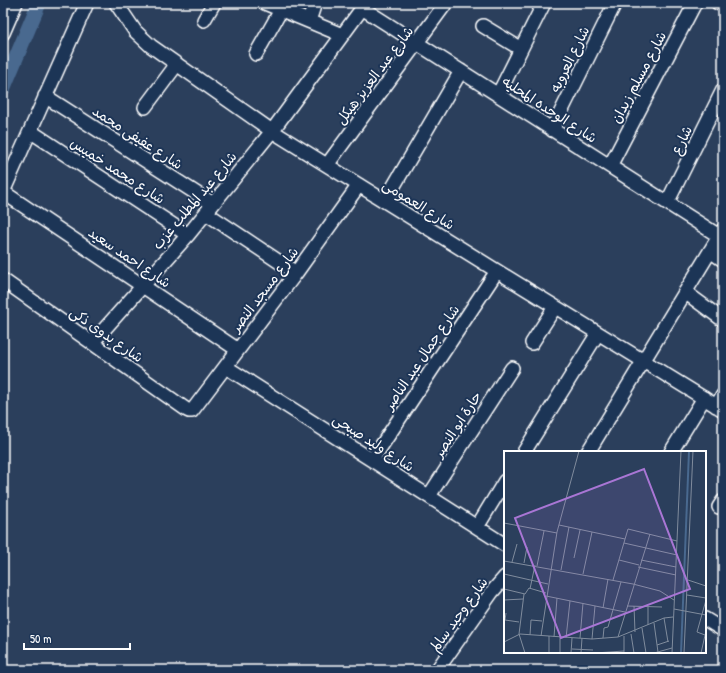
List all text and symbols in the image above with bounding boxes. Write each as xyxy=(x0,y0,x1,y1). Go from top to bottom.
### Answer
street label: شارع عبد العزيز هيكل xyxy=(331,22,418,129)
street label: شارع العروبه xyxy=(545,23,594,96)
street label: شارع مسلم زيدان xyxy=(606,28,672,127)
street label: شارع الوحده المحليه xyxy=(498,71,601,148)
street label: شارع عفيفى محمد xyxy=(89,101,187,174)
street label: شارع xyxy=(666,122,697,158)
street label: شارع محمد خميس xyxy=(67,132,169,209)
street label: شارع عبد المطلب عزب xyxy=(147,147,241,254)
street label: شارع العمومى xyxy=(379,174,459,235)
street label: شارع احمد سعيد xyxy=(84,222,175,292)
street label: شارع مسجد النصر xyxy=(225,243,303,337)
street label: شارع جمال عبد الناصر xyxy=(378,301,464,415)
street label: شارع بدوى ذكى xyxy=(66,302,147,367)
street label: حارة ابو النصر xyxy=(428,387,485,462)
street label: شارع وليد صبحى xyxy=(329,409,418,476)
inset map xyxy=(504,451,706,653)
street label: شارع وحيد سالم xyxy=(425,573,493,656)
scale bar xyxy=(24,625,130,651)
text: 50 m xyxy=(30,630,51,647)

